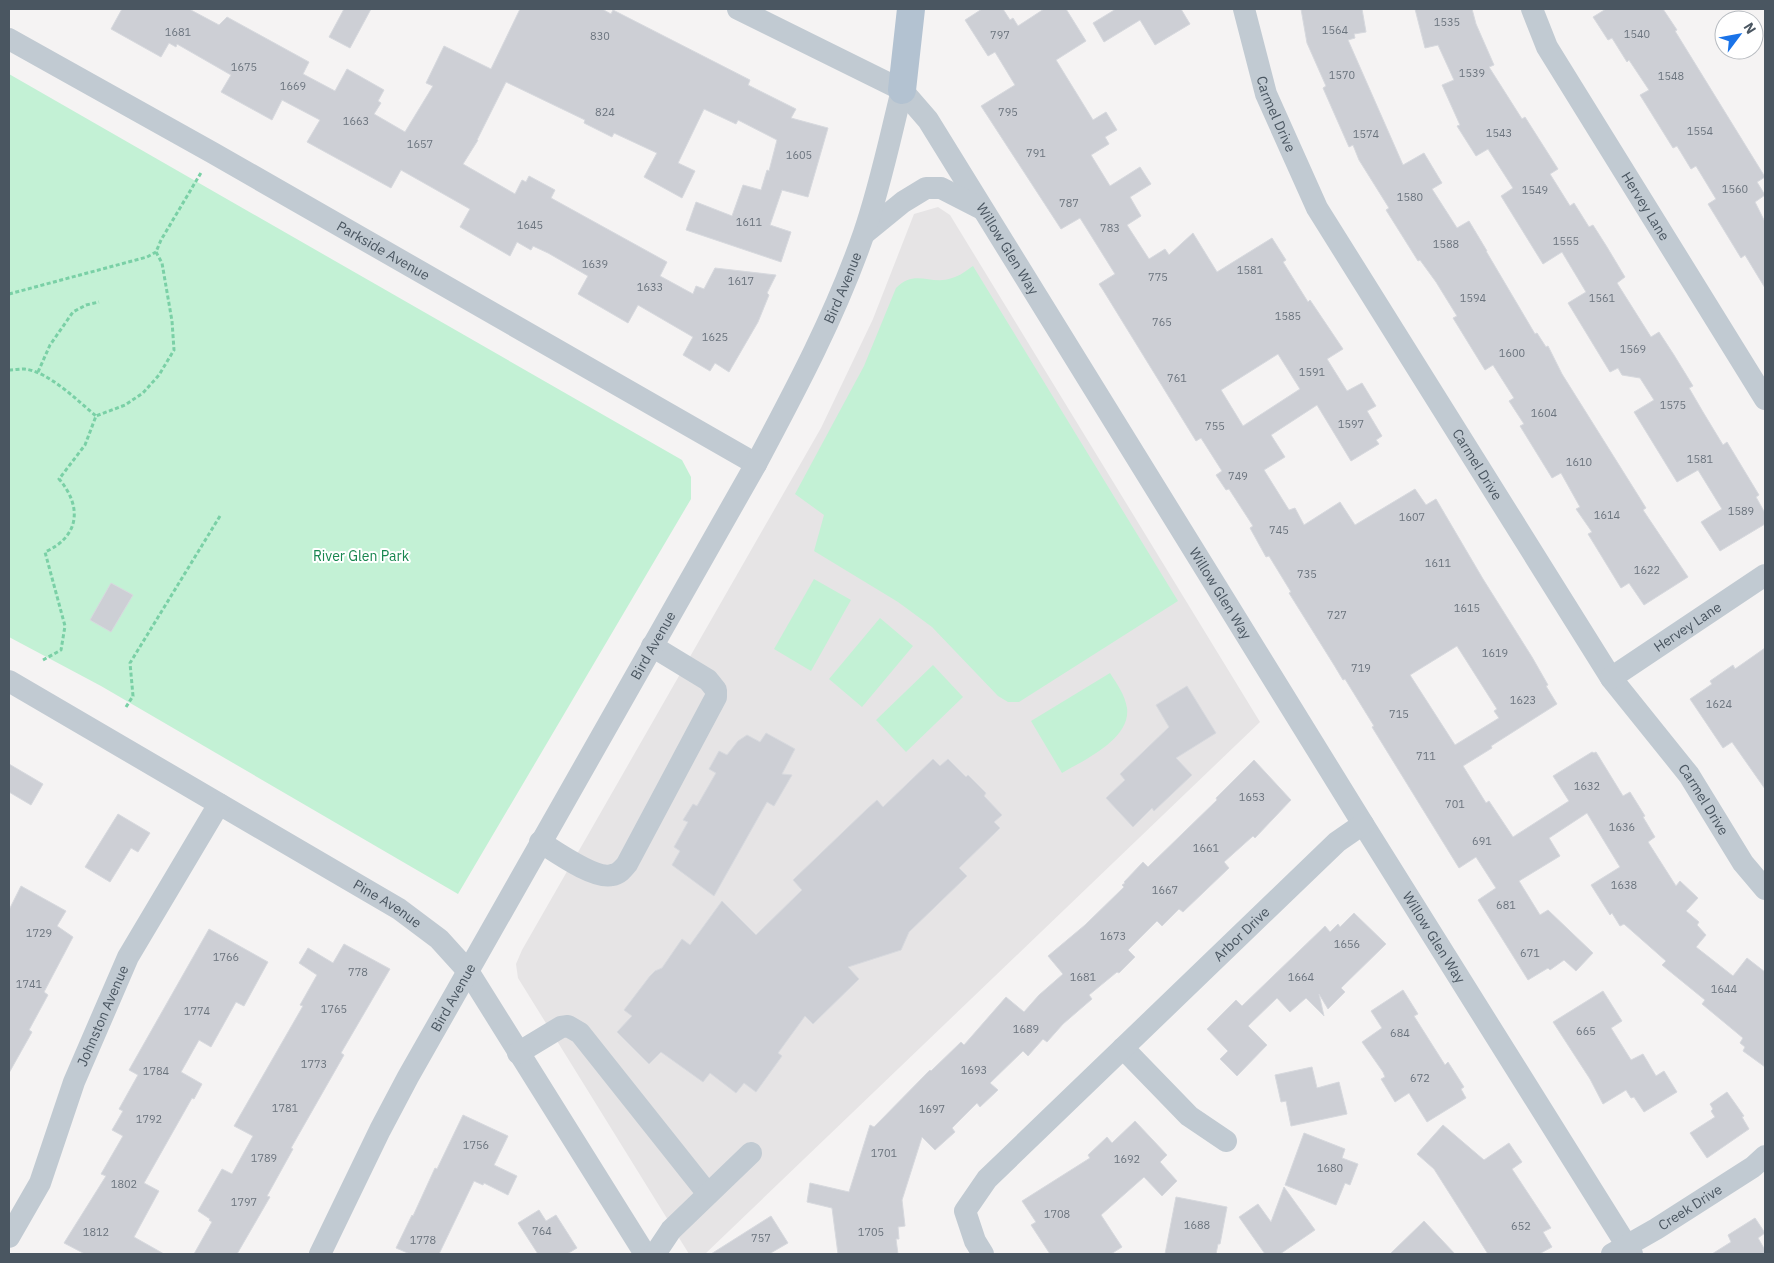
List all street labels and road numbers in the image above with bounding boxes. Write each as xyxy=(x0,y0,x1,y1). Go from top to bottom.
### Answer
street label: Carmel Drive xyxy=(1253,74,1300,155)
street label: Hervey Lane xyxy=(1617,168,1674,244)
street label: Willow Glen Way xyxy=(972,200,1043,298)
street label: Parkside Avenue xyxy=(334,217,433,284)
street label: Bird Avenue xyxy=(820,249,865,326)
street label: Carmel Drive xyxy=(1448,425,1507,504)
street label: Willow Glen Way xyxy=(1185,544,1256,643)
street label: Hervey Lane xyxy=(1650,598,1725,656)
street label: Bird Avenue xyxy=(626,608,680,683)
street label: Carmel Drive xyxy=(1674,760,1733,839)
street label: Pine Avenue xyxy=(350,875,426,932)
street label: Willow Glen Way xyxy=(1399,888,1469,987)
street label: Arbor Drive xyxy=(1210,903,1274,965)
street label: Bird Avenue xyxy=(427,960,480,1035)
street label: Johnston Avenue xyxy=(73,962,132,1069)
street label: Creek Drive xyxy=(1655,1180,1726,1234)

